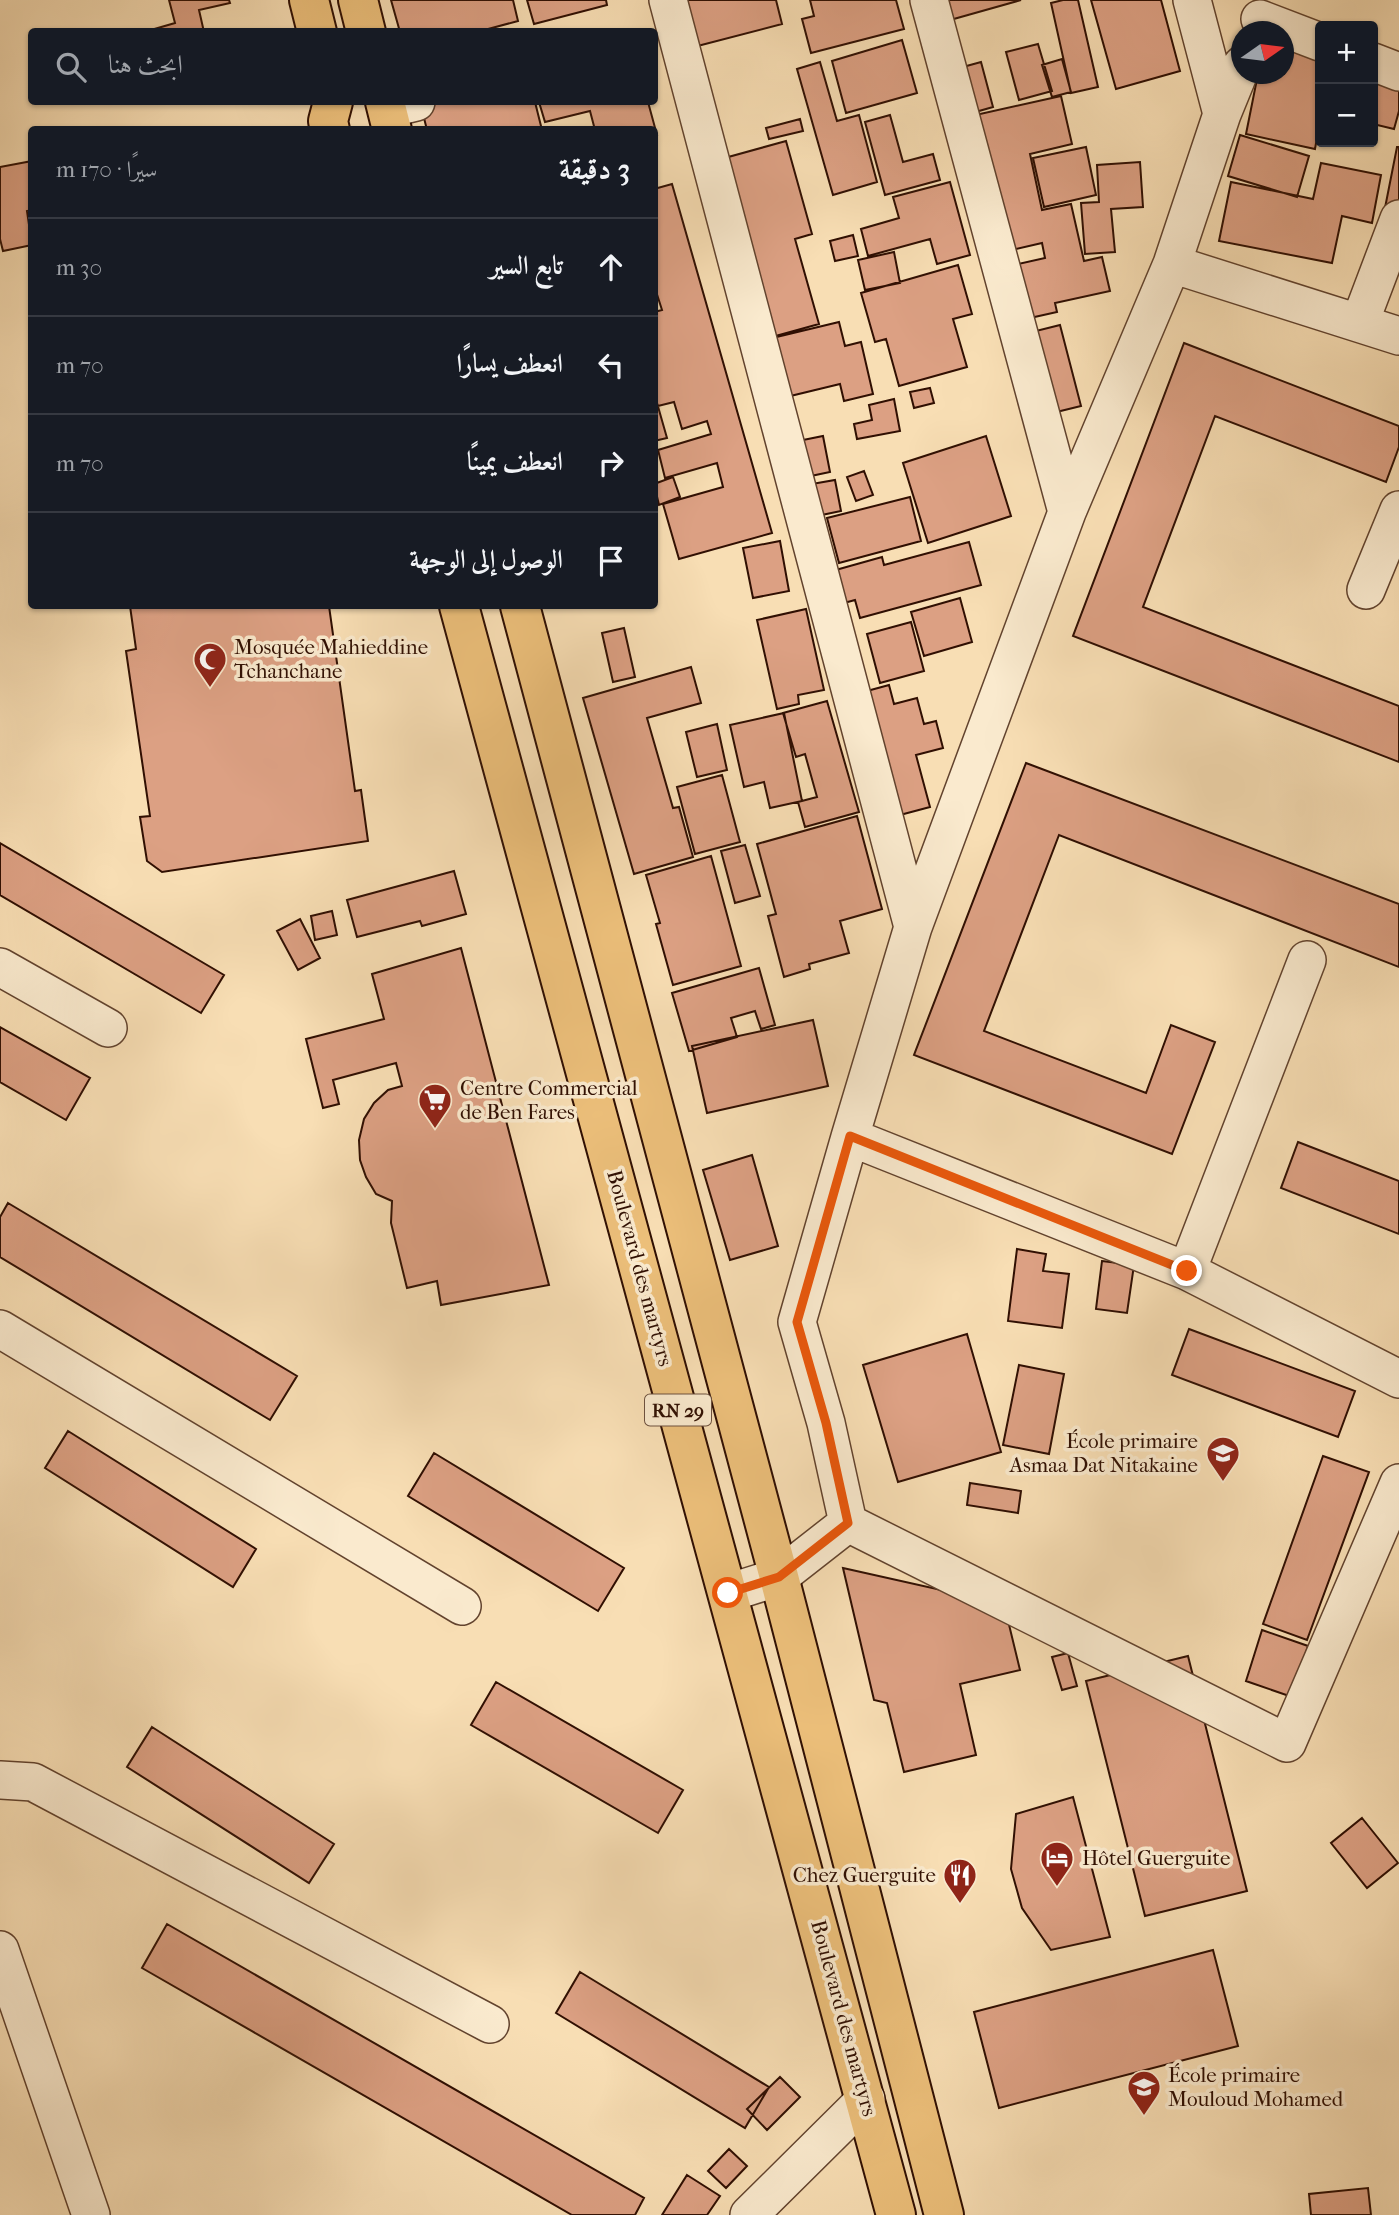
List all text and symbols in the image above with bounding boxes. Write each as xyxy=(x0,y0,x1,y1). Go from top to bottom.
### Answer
north arrow xyxy=(1231,21,1294,84)
map controls xyxy=(1315,21,1378,147)
button: + xyxy=(1315,21,1378,84)
search box xyxy=(28,28,658,105)
icon: search xyxy=(52,48,90,86)
text: ابحث هنا xyxy=(108,49,183,80)
button: − xyxy=(1315,84,1378,147)
text: 3 دقيقة xyxy=(559,152,630,187)
text: سيرًا · 170 m xyxy=(56,156,157,183)
icon: ahead xyxy=(592,248,630,286)
text: تابع السير xyxy=(490,250,563,281)
text: 30 m xyxy=(56,254,102,281)
icon: left xyxy=(592,346,630,384)
text: انعطف يسارًا xyxy=(456,348,563,379)
text: 70 m xyxy=(56,352,104,379)
icon: right xyxy=(592,444,630,482)
text: انعطف يمينًا xyxy=(467,446,563,477)
text: 70 m xyxy=(56,450,104,477)
icon: arrive xyxy=(592,542,630,580)
text: الوصول إلى الوجهة xyxy=(409,544,563,575)
place label: Mosquée Mahieddine Tchanchane xyxy=(234,635,428,683)
mosque icon: Mosquée Mahieddine Tchanchane xyxy=(191,640,229,689)
place label: Centre Commercial de Ben Fares xyxy=(460,1076,638,1124)
supermarket icon: Centre Commercial de Ben Fares xyxy=(416,1081,454,1130)
street label: Boulevard des martyrs xyxy=(602,1167,678,1369)
route end xyxy=(1171,1255,1202,1286)
road number: RN 29 xyxy=(645,1394,711,1426)
place label: École primaire Asmaa Dat Nitakaine xyxy=(1008,1429,1198,1477)
school or university icon: École primaire Asmaa Dat Nitakaine xyxy=(1204,1434,1242,1483)
route start xyxy=(712,1577,743,1608)
hotel icon: Hôtel Guerguite xyxy=(1038,1839,1076,1888)
place label: Hôtel Guerguite xyxy=(1082,1846,1230,1870)
restaurant icon: Chez Guerguite xyxy=(941,1856,979,1905)
place label: Chez Guerguite xyxy=(793,1863,936,1887)
street label: Boulevard des martyrs xyxy=(806,1917,882,2119)
place label: École primaire Mouloud Mohamed xyxy=(1168,2063,1344,2111)
school or university icon: École primaire Mouloud Mohamed xyxy=(1125,2068,1163,2117)

